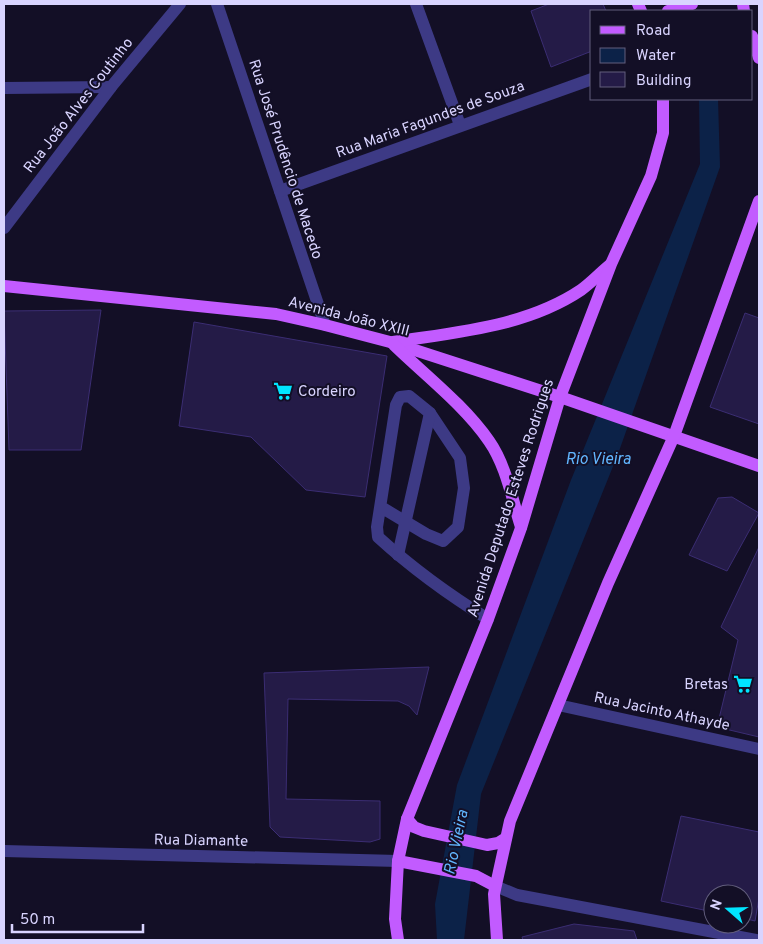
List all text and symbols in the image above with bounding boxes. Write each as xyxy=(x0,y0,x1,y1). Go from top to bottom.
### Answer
legend xyxy=(590,10,753,100)
text: Road xyxy=(636,22,671,41)
street label: Rua João Alves Coutinho xyxy=(20,34,138,178)
text: Water xyxy=(636,47,676,66)
street label: Rua José Prudêncio de Macedo xyxy=(243,57,326,262)
text: Building xyxy=(636,72,691,91)
street label: Rua Maria Fagundes de Souza xyxy=(334,77,527,163)
street label: Avenida João XXIII xyxy=(286,293,411,342)
street label: Avenida Deputado Esteves Rodrigues xyxy=(464,377,559,620)
supermarket icon: Cordeiro xyxy=(272,380,294,402)
place label: Cordeiro xyxy=(298,383,356,402)
water label: Rio Vieira xyxy=(565,450,632,470)
supermarket icon: Bretas xyxy=(732,673,754,695)
place label: Bretas xyxy=(684,676,728,695)
street label: Rua Jacinto Athayde xyxy=(592,689,731,736)
water label: Rio Vieira xyxy=(440,807,474,877)
street label: Rua Diamante xyxy=(154,831,248,852)
north arrow xyxy=(703,884,753,934)
text: N xyxy=(707,897,727,913)
scale bar xyxy=(12,902,144,934)
text: 50 m xyxy=(20,911,55,930)

